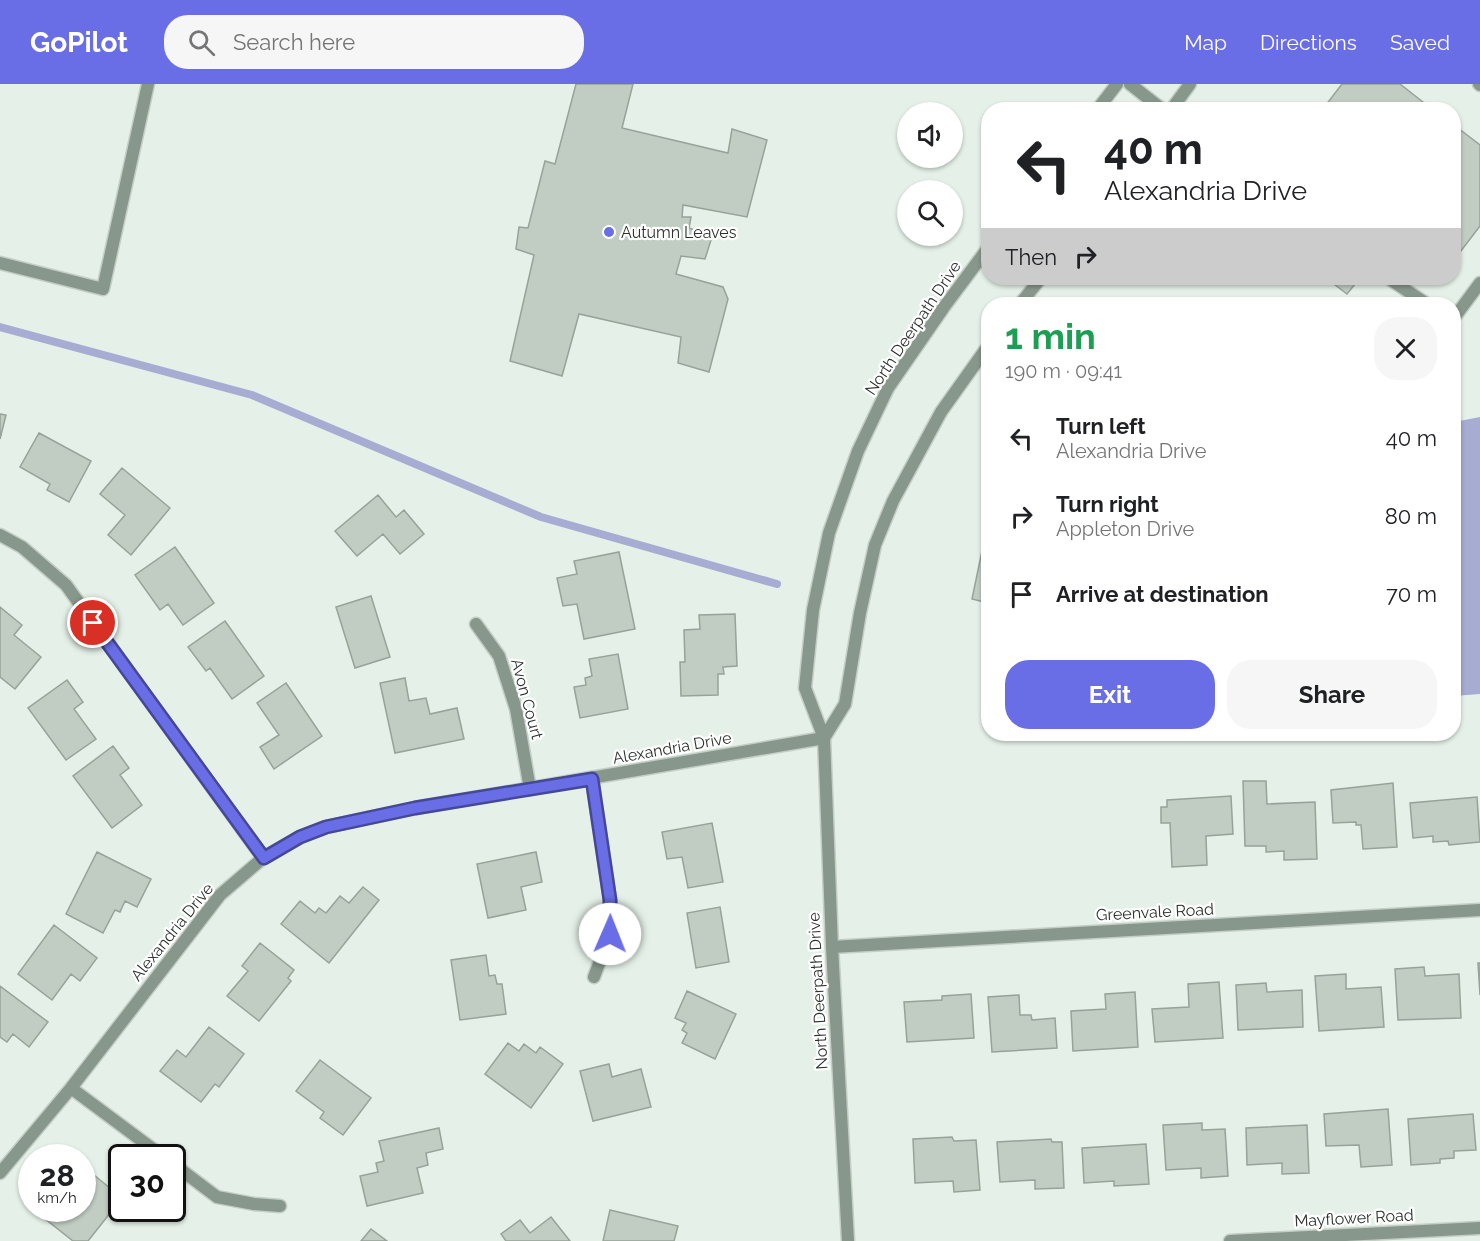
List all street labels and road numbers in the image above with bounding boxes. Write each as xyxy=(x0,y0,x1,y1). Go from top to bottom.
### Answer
street label: North Deerpath Drive xyxy=(861,257,965,399)
street label: Avon Court xyxy=(507,657,547,742)
street label: Alexandria Drive xyxy=(611,728,733,768)
street label: Alexandria Drive xyxy=(127,879,217,985)
street label: Greenvale Road xyxy=(1096,899,1214,925)
street label: North Deerpath Drive xyxy=(804,912,832,1070)
street label: Mayflower Road xyxy=(1294,1205,1414,1231)

